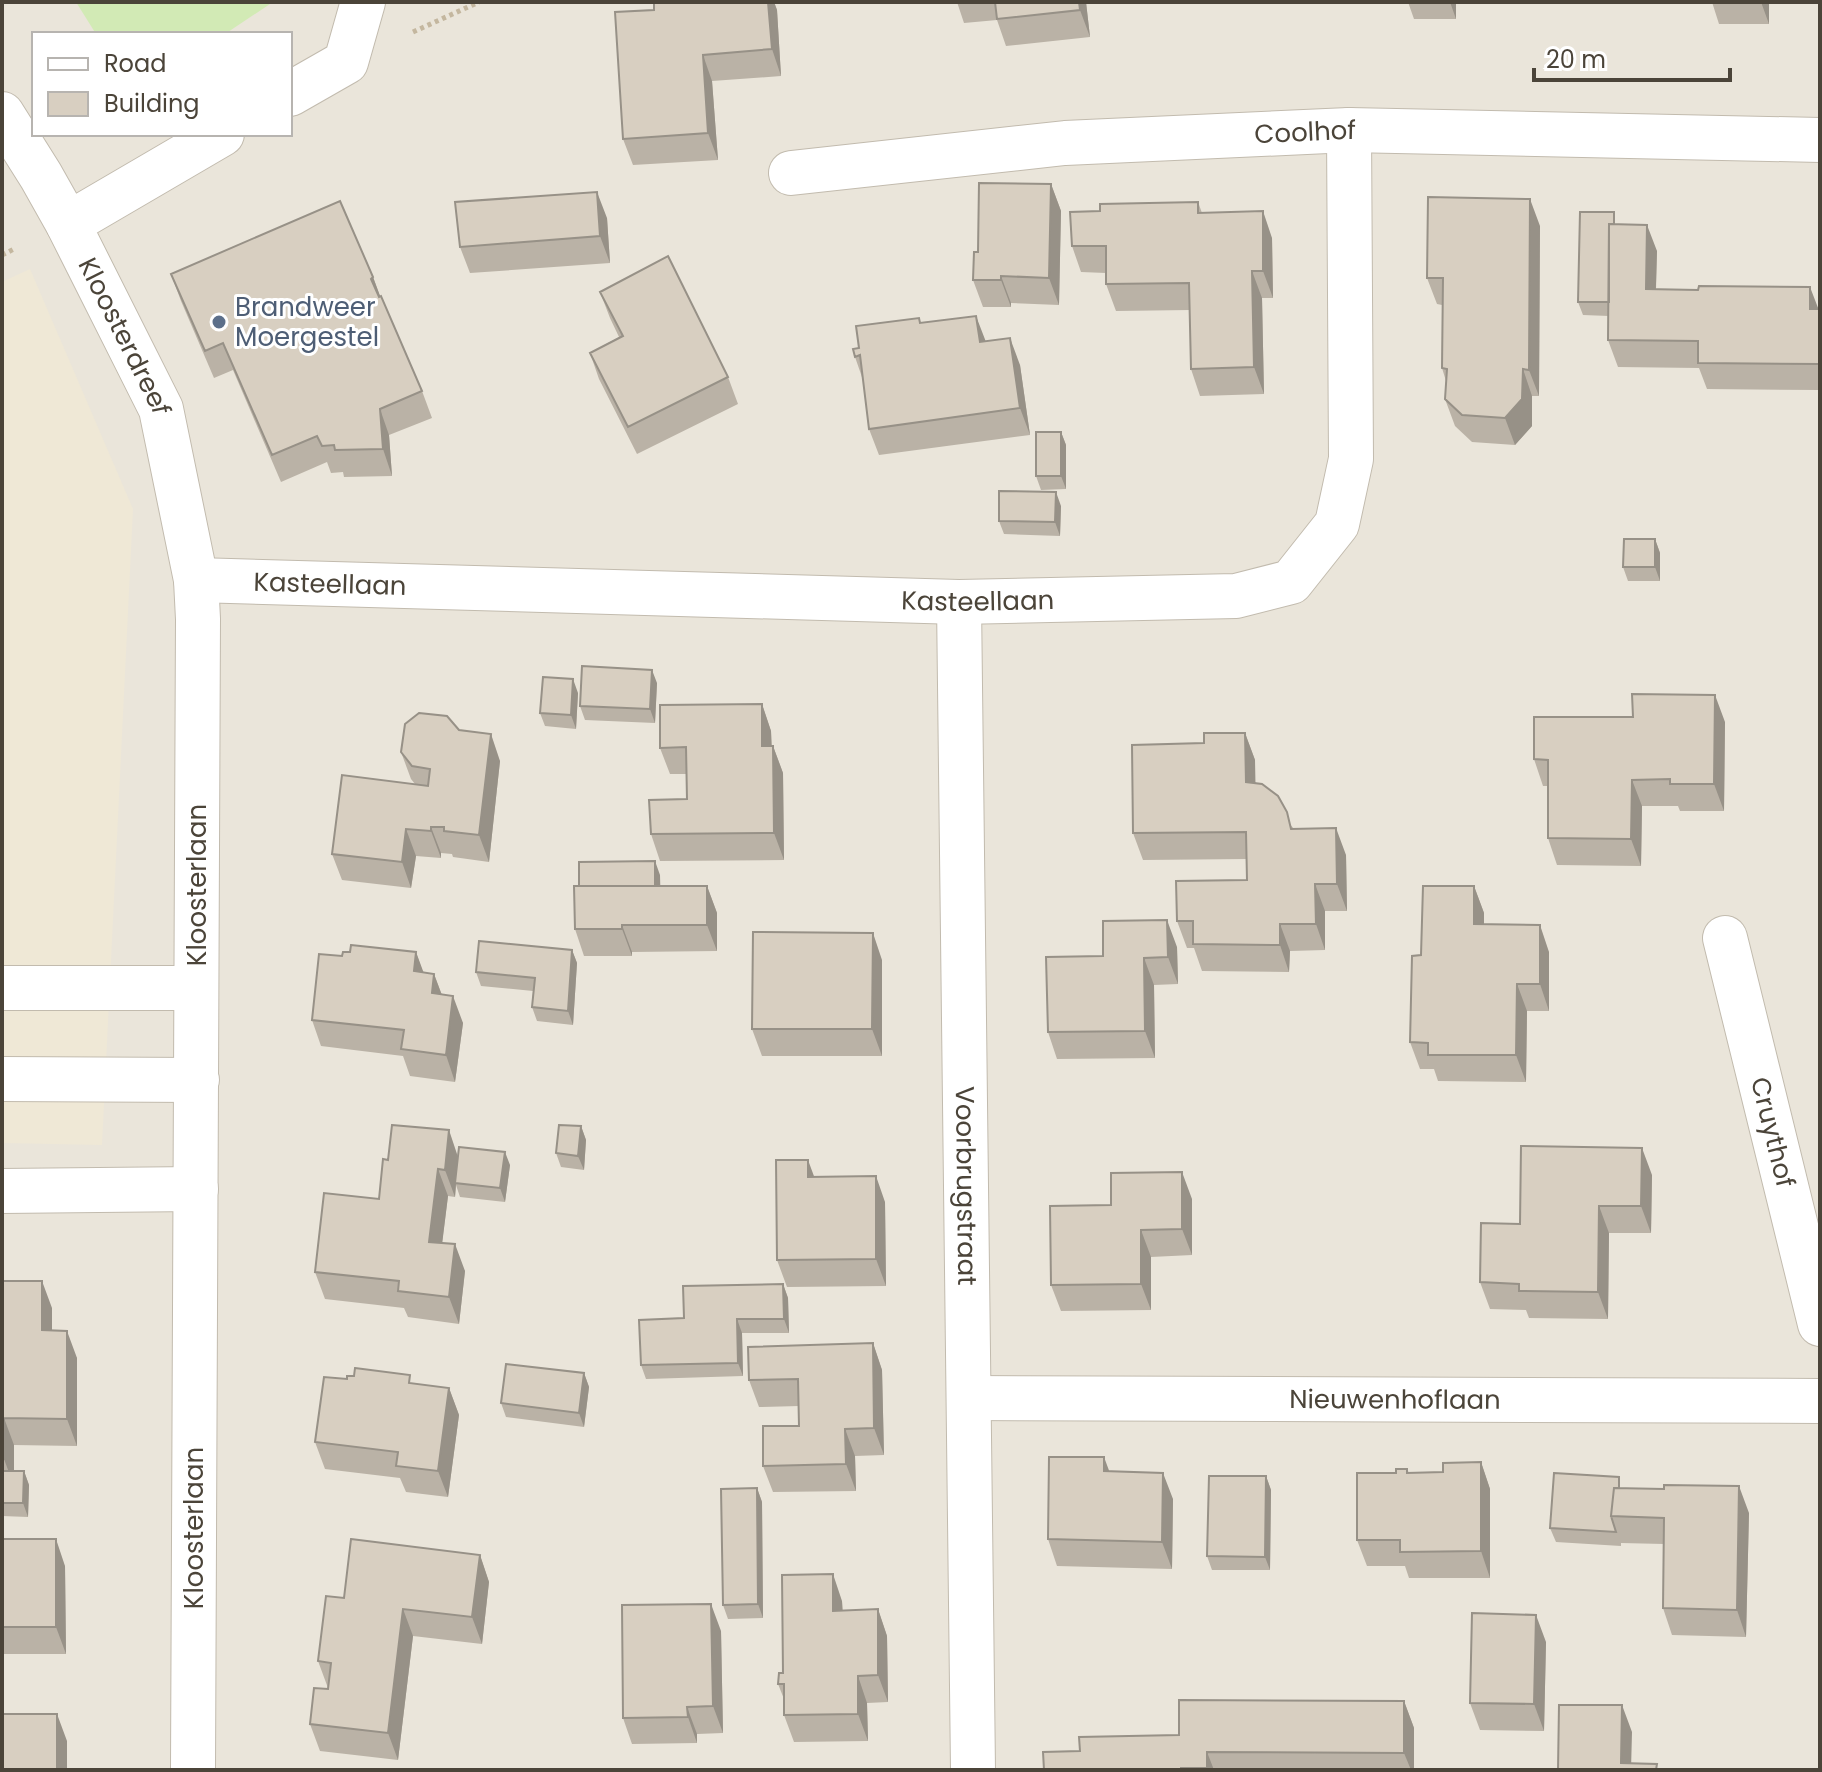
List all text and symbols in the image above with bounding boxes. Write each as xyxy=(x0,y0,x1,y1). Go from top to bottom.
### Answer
legend xyxy=(32,32,292,136)
scale bar xyxy=(1534,32,1730,82)
text: 20 m xyxy=(1546,43,1606,76)
text: Road xyxy=(104,47,166,80)
text: Building xyxy=(104,87,200,120)
street label: Coolhof xyxy=(1254,112,1356,152)
street label: Kloosterdreef xyxy=(70,251,180,417)
place label: Brandweer Moergestel xyxy=(235,289,379,355)
marker: Brandweer Moergestel xyxy=(210,313,228,331)
street label: Kasteellaan xyxy=(253,564,407,604)
street label: Kasteellaan xyxy=(901,582,1055,620)
street label: Kloosterlaan xyxy=(179,804,215,966)
street label: Cruythof xyxy=(1742,1073,1804,1191)
street label: Voorbrugstraat xyxy=(947,1086,985,1286)
street label: Nieuwenhoflaan xyxy=(1289,1381,1501,1418)
street label: Kloosterlaan xyxy=(176,1447,212,1609)

